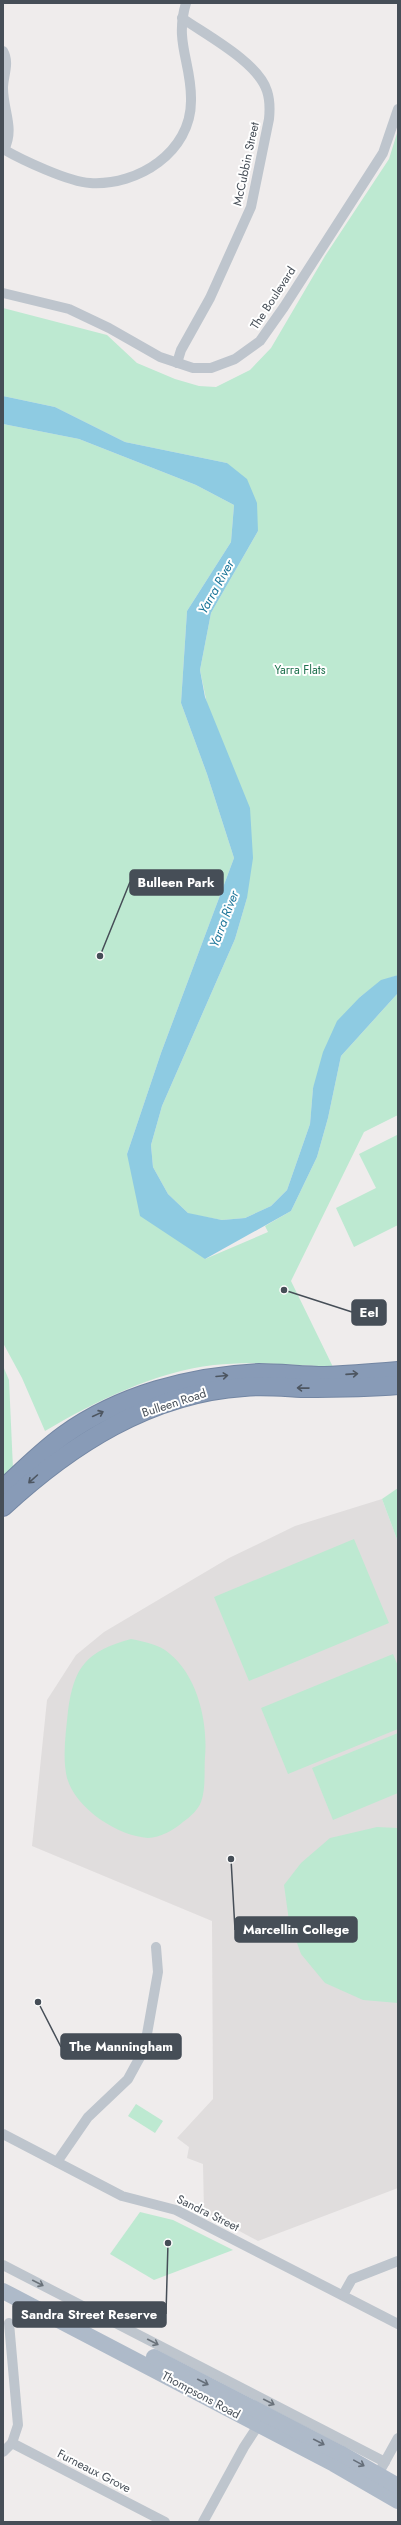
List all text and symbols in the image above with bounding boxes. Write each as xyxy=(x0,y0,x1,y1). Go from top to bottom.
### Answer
street label: McCubbin Street xyxy=(228,120,264,208)
street label: The Boulevard xyxy=(246,263,300,333)
water label: Yarra River xyxy=(193,556,239,618)
park label: Yarra Flats xyxy=(274,661,326,679)
callout: Bulleen Park xyxy=(130,870,223,895)
text: Bulleen Park xyxy=(138,873,215,892)
water label: Yarra River xyxy=(205,887,244,950)
callout: Eel xyxy=(352,1300,386,1325)
text: Eel xyxy=(360,1303,378,1322)
one-way arrow xyxy=(345,1370,358,1378)
one-way arrow xyxy=(215,1373,228,1380)
street label: Bulleen Road xyxy=(140,1384,208,1422)
one-way arrow xyxy=(297,1384,310,1391)
one-way arrow xyxy=(92,1410,104,1417)
one-way arrow xyxy=(28,1474,38,1484)
callout: Marcellin College xyxy=(235,1917,357,1942)
text: Marcellin College xyxy=(243,1920,350,1939)
callout: The Manningham xyxy=(61,2034,181,2059)
text: The Manningham xyxy=(69,2037,173,2056)
street label: Sandra Street xyxy=(174,2190,242,2236)
one-way arrow xyxy=(31,2280,43,2287)
callout: Sandra Street Reserve xyxy=(13,2302,166,2327)
text: Sandra Street Reserve xyxy=(21,2305,158,2324)
one-way arrow xyxy=(147,2339,159,2346)
street label: Thompsons Road xyxy=(159,2367,243,2423)
one-way arrow xyxy=(197,2379,209,2387)
one-way arrow xyxy=(263,2398,275,2406)
one-way arrow xyxy=(313,2438,325,2446)
street label: Furneaux Grove xyxy=(54,2445,134,2497)
one-way arrow xyxy=(353,2460,365,2467)

